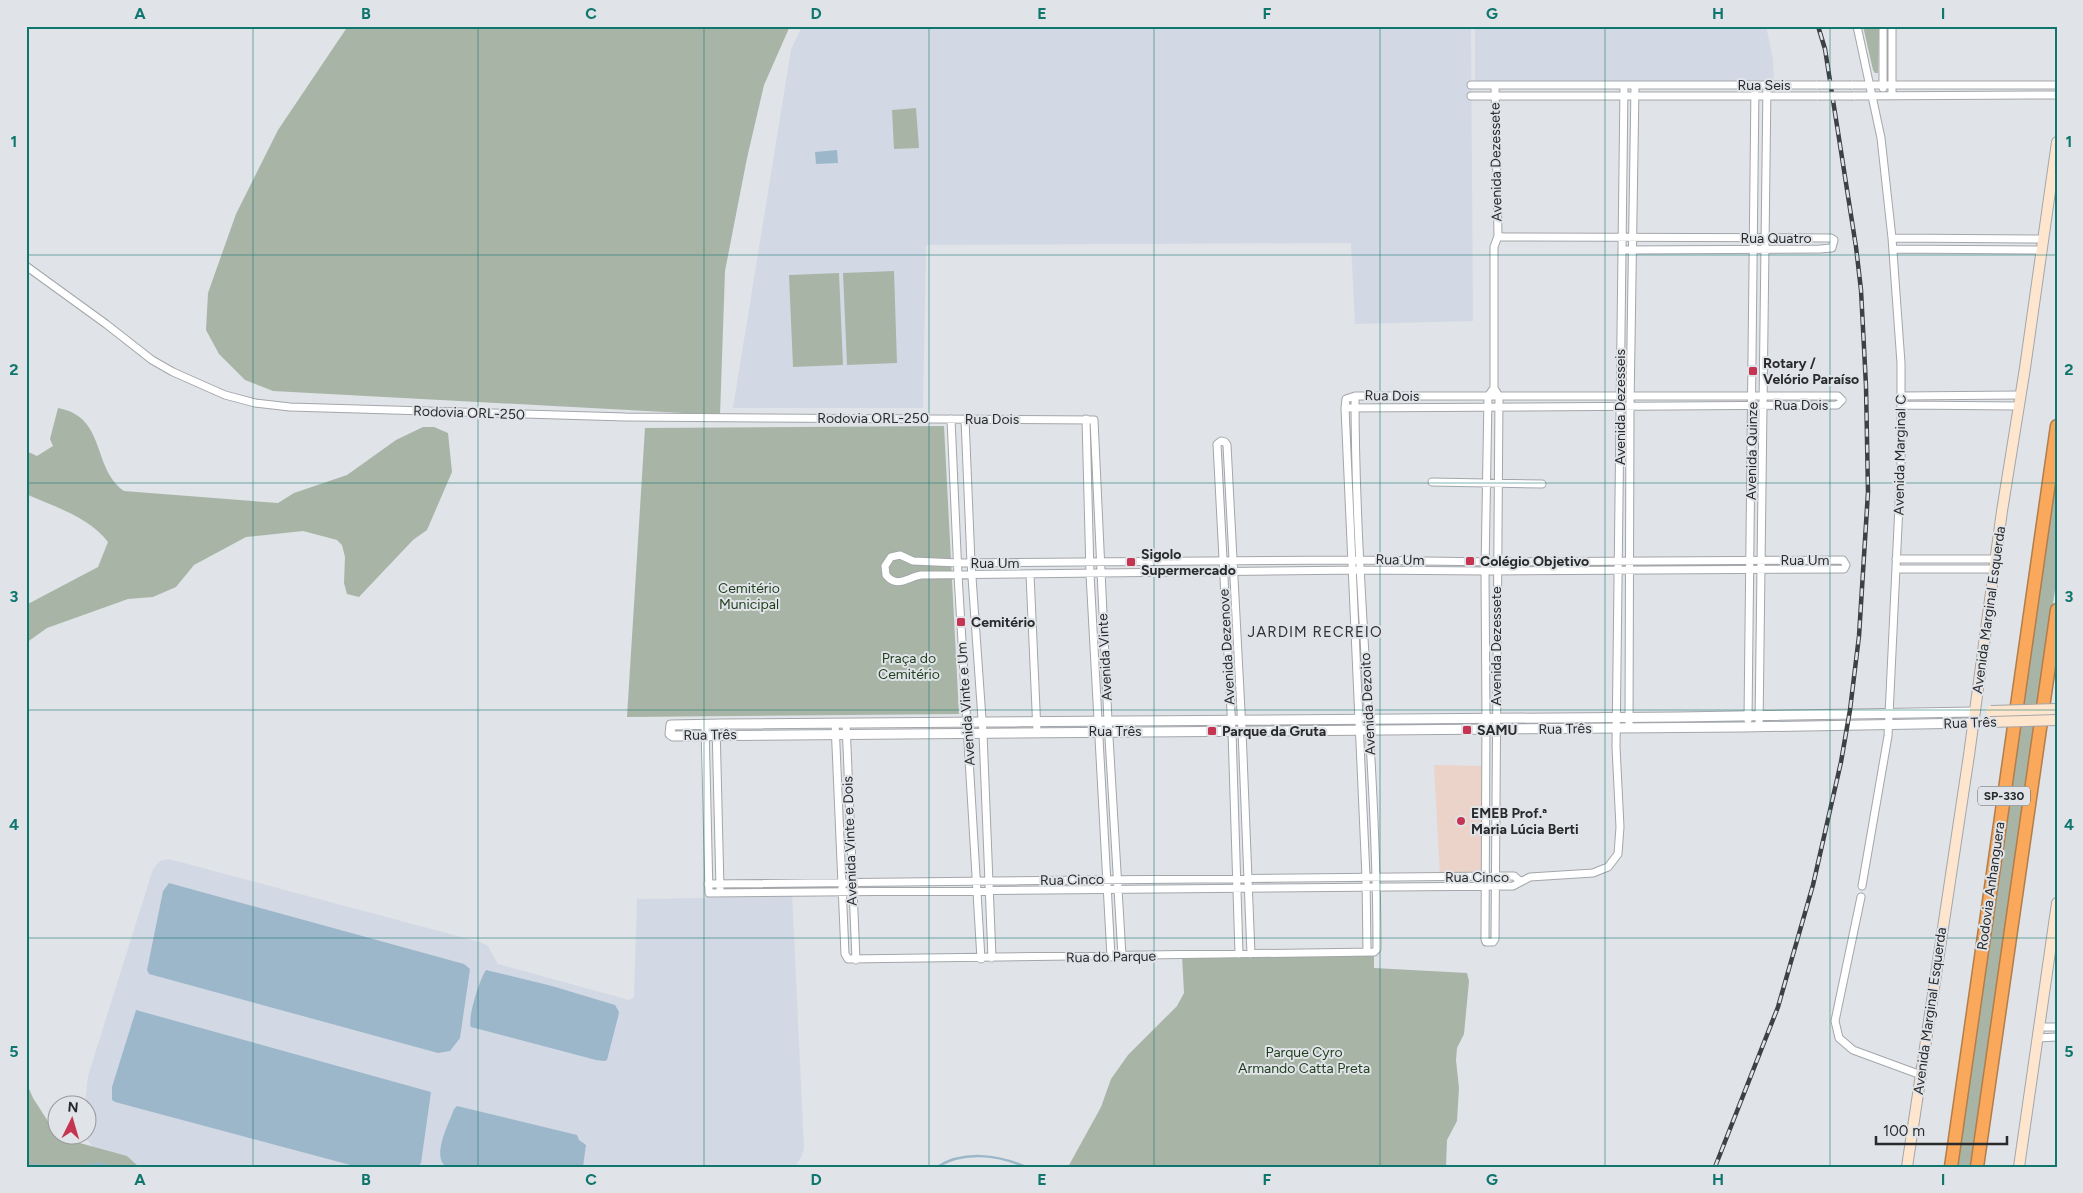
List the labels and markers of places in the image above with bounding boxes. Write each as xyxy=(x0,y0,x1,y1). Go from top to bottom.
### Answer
place label: Rotary / Velório Paraíso xyxy=(1763,355,1859,388)
marker: Rotary / Velório Paraíso xyxy=(1747,365,1759,377)
place label: Sigolo Supermercado xyxy=(1141,546,1236,579)
place label: Colégio Objetivo xyxy=(1480,553,1589,570)
marker: Colégio Objetivo xyxy=(1464,555,1476,567)
marker: Sigolo Supermercado xyxy=(1125,556,1137,568)
place label: Cemitério xyxy=(971,614,1035,631)
marker: Cemitério xyxy=(955,616,967,628)
place label: SAMU xyxy=(1477,722,1517,739)
place label: Parque da Gruta xyxy=(1222,723,1326,740)
marker: SAMU xyxy=(1461,724,1473,736)
marker: Parque da Gruta xyxy=(1206,725,1218,737)
place label: EMEB Prof.ª Maria Lúcia Berti xyxy=(1471,805,1579,838)
marker: EMEB Prof.ª Maria Lúcia Berti xyxy=(1455,815,1467,827)

